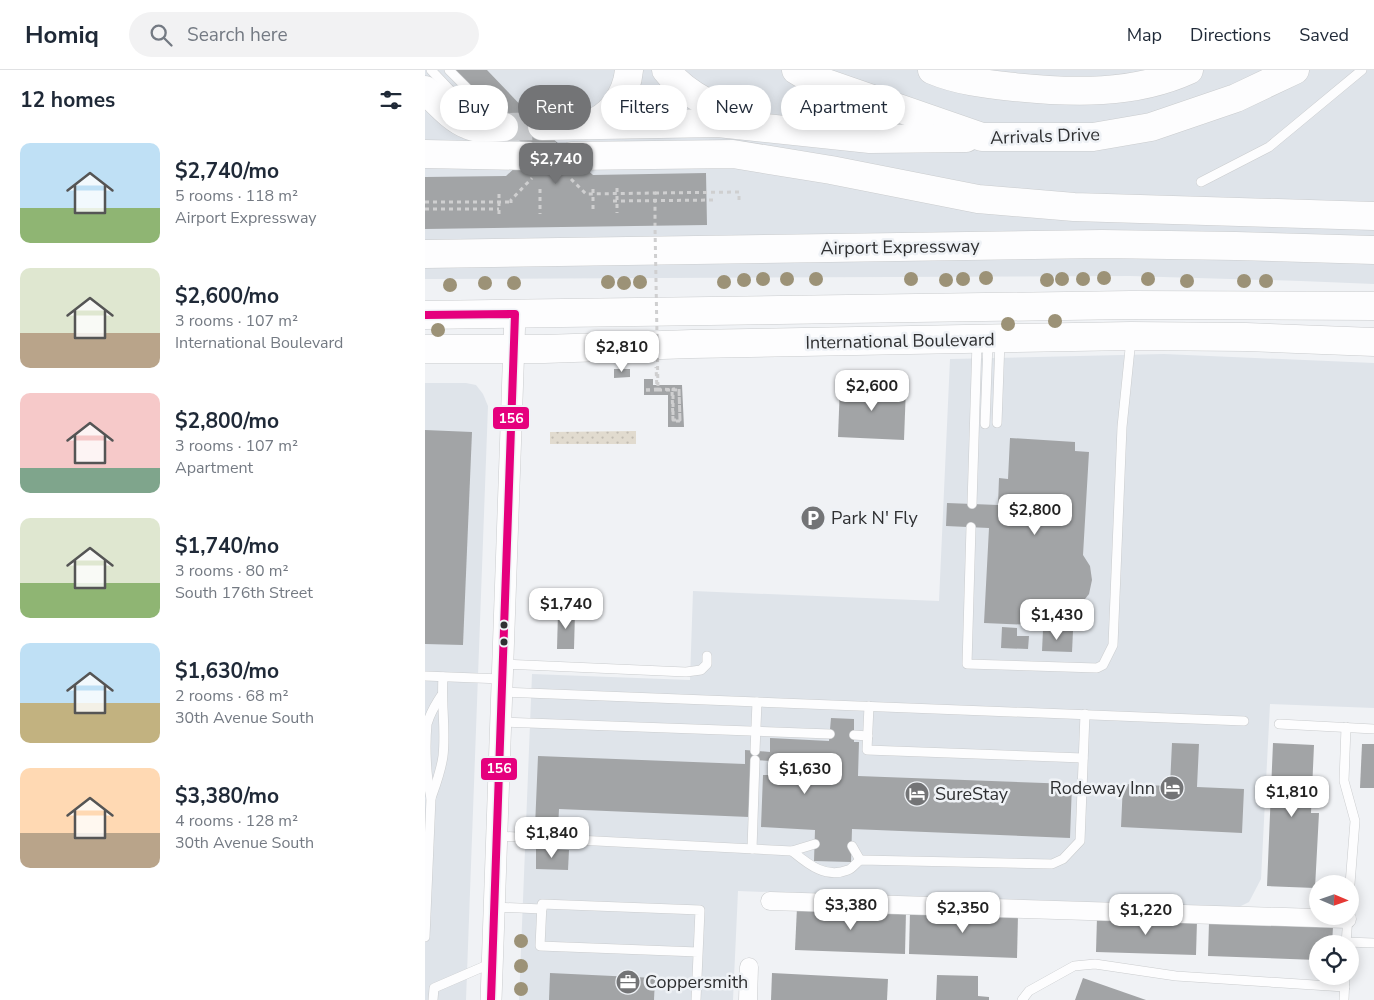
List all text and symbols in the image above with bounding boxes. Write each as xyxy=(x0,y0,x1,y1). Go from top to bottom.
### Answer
search box xyxy=(129,12,479,57)
text: Homiq xyxy=(25,19,99,51)
icon: search xyxy=(147,21,175,49)
text: Search here xyxy=(187,22,288,48)
text: Map xyxy=(1127,23,1162,47)
text: Directions xyxy=(1190,23,1271,47)
text: Saved xyxy=(1299,23,1349,47)
chip: Buy xyxy=(440,85,508,130)
chip: Rent xyxy=(518,85,591,130)
chip: Filters xyxy=(601,85,687,130)
chip: New xyxy=(697,85,771,130)
chip: Apartment xyxy=(781,85,905,130)
text: 12 homes xyxy=(20,86,115,114)
icon: filters xyxy=(377,86,405,114)
street label: Arrivals Drive xyxy=(990,122,1100,150)
pin: $2,740 xyxy=(515,142,597,185)
text: $2,740 xyxy=(530,148,582,170)
text: $2,740/mo xyxy=(175,157,279,185)
icon: home xyxy=(60,163,120,223)
text: 5 rooms · 118 m² xyxy=(175,185,298,207)
text: Airport Expressway xyxy=(175,207,317,229)
street label: Airport Expressway xyxy=(820,234,981,260)
text: $2,600/mo xyxy=(175,282,279,310)
icon: home xyxy=(60,288,120,348)
text: 3 rooms · 107 m² xyxy=(175,310,298,332)
street label: International Boulevard xyxy=(805,327,995,355)
pin: $2,810 xyxy=(581,330,663,373)
text: International Boulevard xyxy=(175,332,343,354)
text: $2,810 xyxy=(596,336,648,358)
pin: $2,600 xyxy=(831,370,913,412)
text: $2,600 xyxy=(846,375,898,397)
line badge: 156 xyxy=(492,406,530,430)
text: $2,800/mo xyxy=(175,407,279,435)
text: 156 xyxy=(498,409,524,428)
icon: home xyxy=(60,413,120,473)
text: 3 rooms · 107 m² xyxy=(175,435,298,457)
text: Apartment xyxy=(175,457,253,479)
pin: $2,800 xyxy=(994,494,1076,536)
text: $2,800 xyxy=(1009,499,1061,521)
parking icon: Park N' Fly xyxy=(800,505,826,531)
place label: Park N' Fly xyxy=(831,506,918,530)
text: $1,740/mo xyxy=(175,532,279,560)
icon: home xyxy=(60,538,120,598)
text: 3 rooms · 80 m² xyxy=(175,560,288,582)
text: South 176th Street xyxy=(175,582,313,604)
pin: $1,740 xyxy=(525,588,607,630)
text: $1,740 xyxy=(540,593,592,615)
pin: $1,430 xyxy=(1016,598,1098,641)
text: $1,430 xyxy=(1031,604,1083,626)
unlabelled marker xyxy=(499,620,509,630)
unlabelled marker xyxy=(499,637,509,647)
text: $1,630/mo xyxy=(175,657,279,685)
icon: home xyxy=(60,663,120,723)
text: 2 rooms · 68 m² xyxy=(175,685,288,707)
text: 30th Avenue South xyxy=(175,707,314,729)
pin: $1,630 xyxy=(764,752,846,795)
line badge: 156 xyxy=(480,757,518,781)
text: $1,630 xyxy=(779,758,831,780)
text: 156 xyxy=(486,759,512,778)
hotel icon: Rodeway Inn xyxy=(1159,775,1185,801)
place label: Rodeway Inn xyxy=(1050,776,1155,800)
pin: $1,810 xyxy=(1251,776,1333,818)
hotel icon: SureStay xyxy=(904,781,930,807)
text: $1,810 xyxy=(1266,781,1318,803)
text: $3,380/mo xyxy=(175,782,279,810)
place label: SureStay xyxy=(935,782,1009,806)
icon: home xyxy=(60,788,120,848)
text: 4 rooms · 128 m² xyxy=(175,810,298,832)
pin: $1,840 xyxy=(511,816,593,859)
text: $1,840 xyxy=(526,822,578,844)
text: 30th Avenue South xyxy=(175,832,314,854)
north arrow xyxy=(1309,875,1359,925)
map controls xyxy=(1309,875,1359,985)
pin: $3,380 xyxy=(810,888,892,931)
pin: $2,350 xyxy=(922,892,1004,934)
text: $3,380 xyxy=(825,894,877,916)
pin: $1,220 xyxy=(1105,894,1187,936)
text: $2,350 xyxy=(937,897,989,919)
text: $1,220 xyxy=(1120,899,1172,921)
button: locate xyxy=(1309,935,1359,985)
office icon: Coppersmith xyxy=(615,969,641,995)
place label: Coppersmith xyxy=(645,970,748,994)

